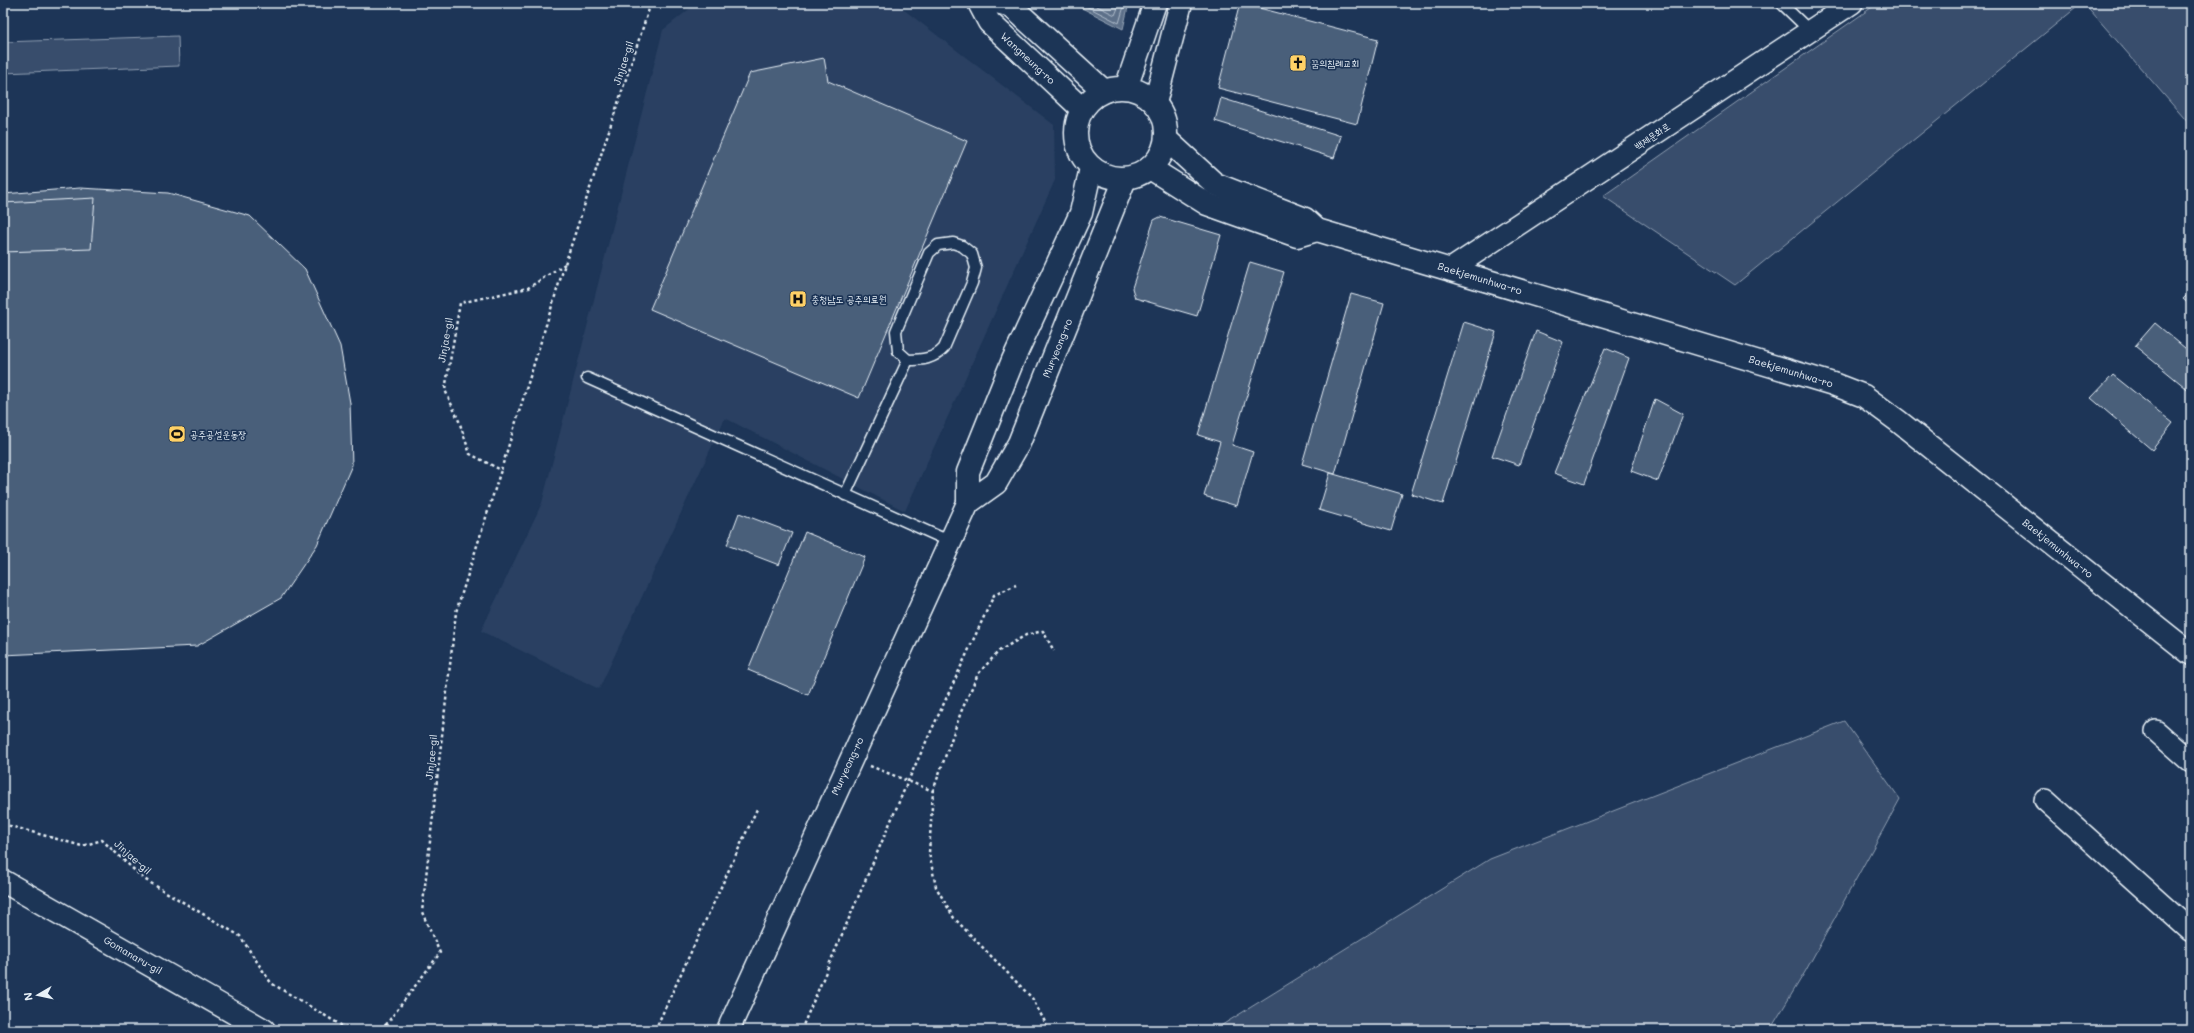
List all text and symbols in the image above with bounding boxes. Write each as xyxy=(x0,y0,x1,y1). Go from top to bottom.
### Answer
street label: Wangneung-ro xyxy=(998,29,1058,87)
street label: Jinjae-gil xyxy=(609,39,637,87)
church icon: 꿈의침례교회 xyxy=(1288,53,1308,73)
place label: 꿈의침례교회 xyxy=(1311,56,1359,70)
street label: 백제문화로 xyxy=(1631,119,1673,153)
street label: Baekjemunhwa-ro xyxy=(1436,259,1524,297)
hospital icon: 충청남도 공주의료원 xyxy=(788,289,808,309)
place label: 충청남도 공주의료원 xyxy=(811,292,887,306)
street label: Jinjae-gil xyxy=(434,316,456,364)
street label: Muryeong-ro xyxy=(1039,316,1075,380)
street label: Baekjemunhwa-ro xyxy=(1747,352,1835,390)
sports icon: 공주공설운동장 xyxy=(167,424,187,444)
place label: 공주공설운동장 xyxy=(190,427,246,441)
street label: Baekjemunhwa-ro xyxy=(2020,515,2096,581)
street label: Jinjae-gil xyxy=(422,734,440,780)
street label: Muryeong-ro xyxy=(827,735,867,797)
street label: Jinjae-gil xyxy=(111,837,155,877)
street label: Gomanaru-gil xyxy=(101,933,165,977)
north arrow xyxy=(18,975,58,1015)
text: N xyxy=(20,991,36,1002)

